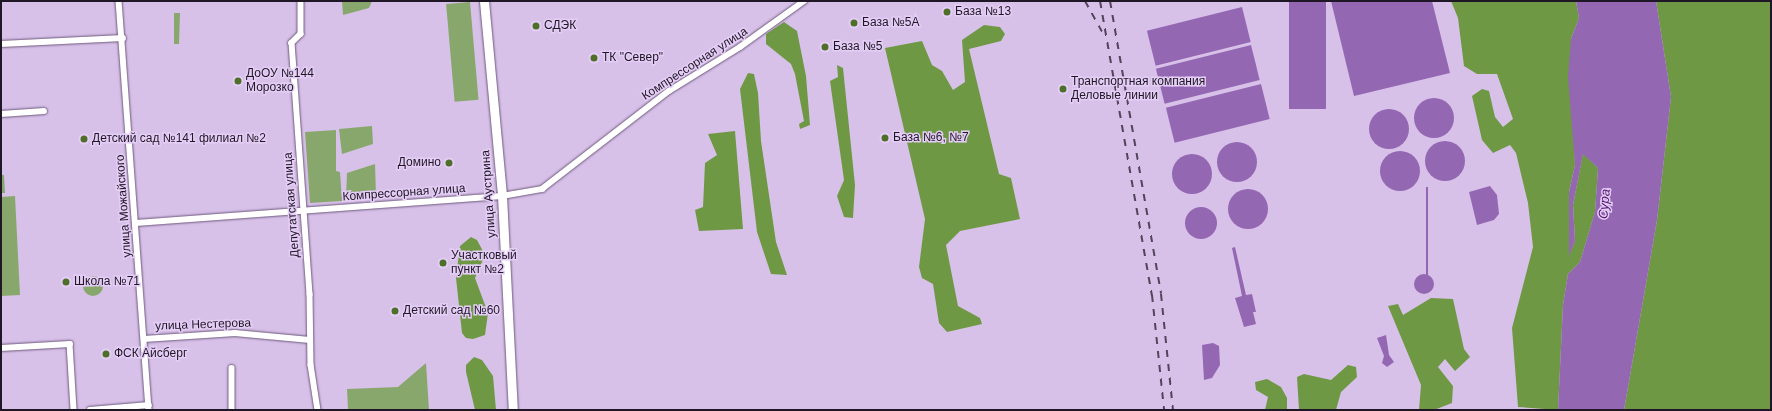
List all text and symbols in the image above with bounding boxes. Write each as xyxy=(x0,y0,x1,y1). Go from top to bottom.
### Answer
place label: База №13 xyxy=(955,5,1011,19)
marker: База №13 xyxy=(942,7,952,17)
place label: База №5А xyxy=(862,16,919,30)
marker: База №5А xyxy=(849,18,859,28)
place label: СДЭК xyxy=(544,19,576,33)
marker: СДЭК xyxy=(531,21,541,31)
street label: Компрессорная улица xyxy=(639,24,751,104)
place label: База №5 xyxy=(833,40,882,54)
marker: База №5 xyxy=(820,42,830,52)
place label: ТК "Север" xyxy=(602,51,663,65)
marker: ТК "Север" xyxy=(589,53,599,63)
place label: ДоОУ №144 Морозко xyxy=(246,67,314,95)
place label: Транспортная компания Деловые линии xyxy=(1071,75,1205,103)
marker: ДоОУ №144 Морозко xyxy=(233,76,243,86)
marker: Транспортная компания Деловые линии xyxy=(1058,84,1068,94)
place label: База №6, №7 xyxy=(893,131,969,145)
place label: Детский сад №141 филиал №2 xyxy=(92,132,266,146)
marker: База №6, №7 xyxy=(880,133,890,143)
marker: Детский сад №141 филиал №2 xyxy=(79,134,89,144)
street label: улица Аустрина xyxy=(479,149,499,239)
street label: Депутатская улица xyxy=(281,152,303,258)
street label: улица Можайского xyxy=(113,154,135,258)
place label: Домино xyxy=(398,156,441,170)
marker: Домино xyxy=(444,158,454,168)
street label: Компрессорная улица xyxy=(342,182,466,204)
water label: Сура xyxy=(1596,188,1614,220)
place label: Участковый пункт №2 xyxy=(451,249,517,277)
marker: Участковый пункт №2 xyxy=(438,258,448,268)
place label: Школа №71 xyxy=(74,275,140,289)
marker: Школа №71 xyxy=(61,277,71,287)
place label: Детский сад №60 xyxy=(403,304,500,318)
marker: Детский сад №60 xyxy=(390,306,400,316)
street label: улица Нестерова xyxy=(155,316,251,334)
place label: ФСК Айсберг xyxy=(114,347,187,361)
marker: ФСК Айсберг xyxy=(101,349,111,359)

